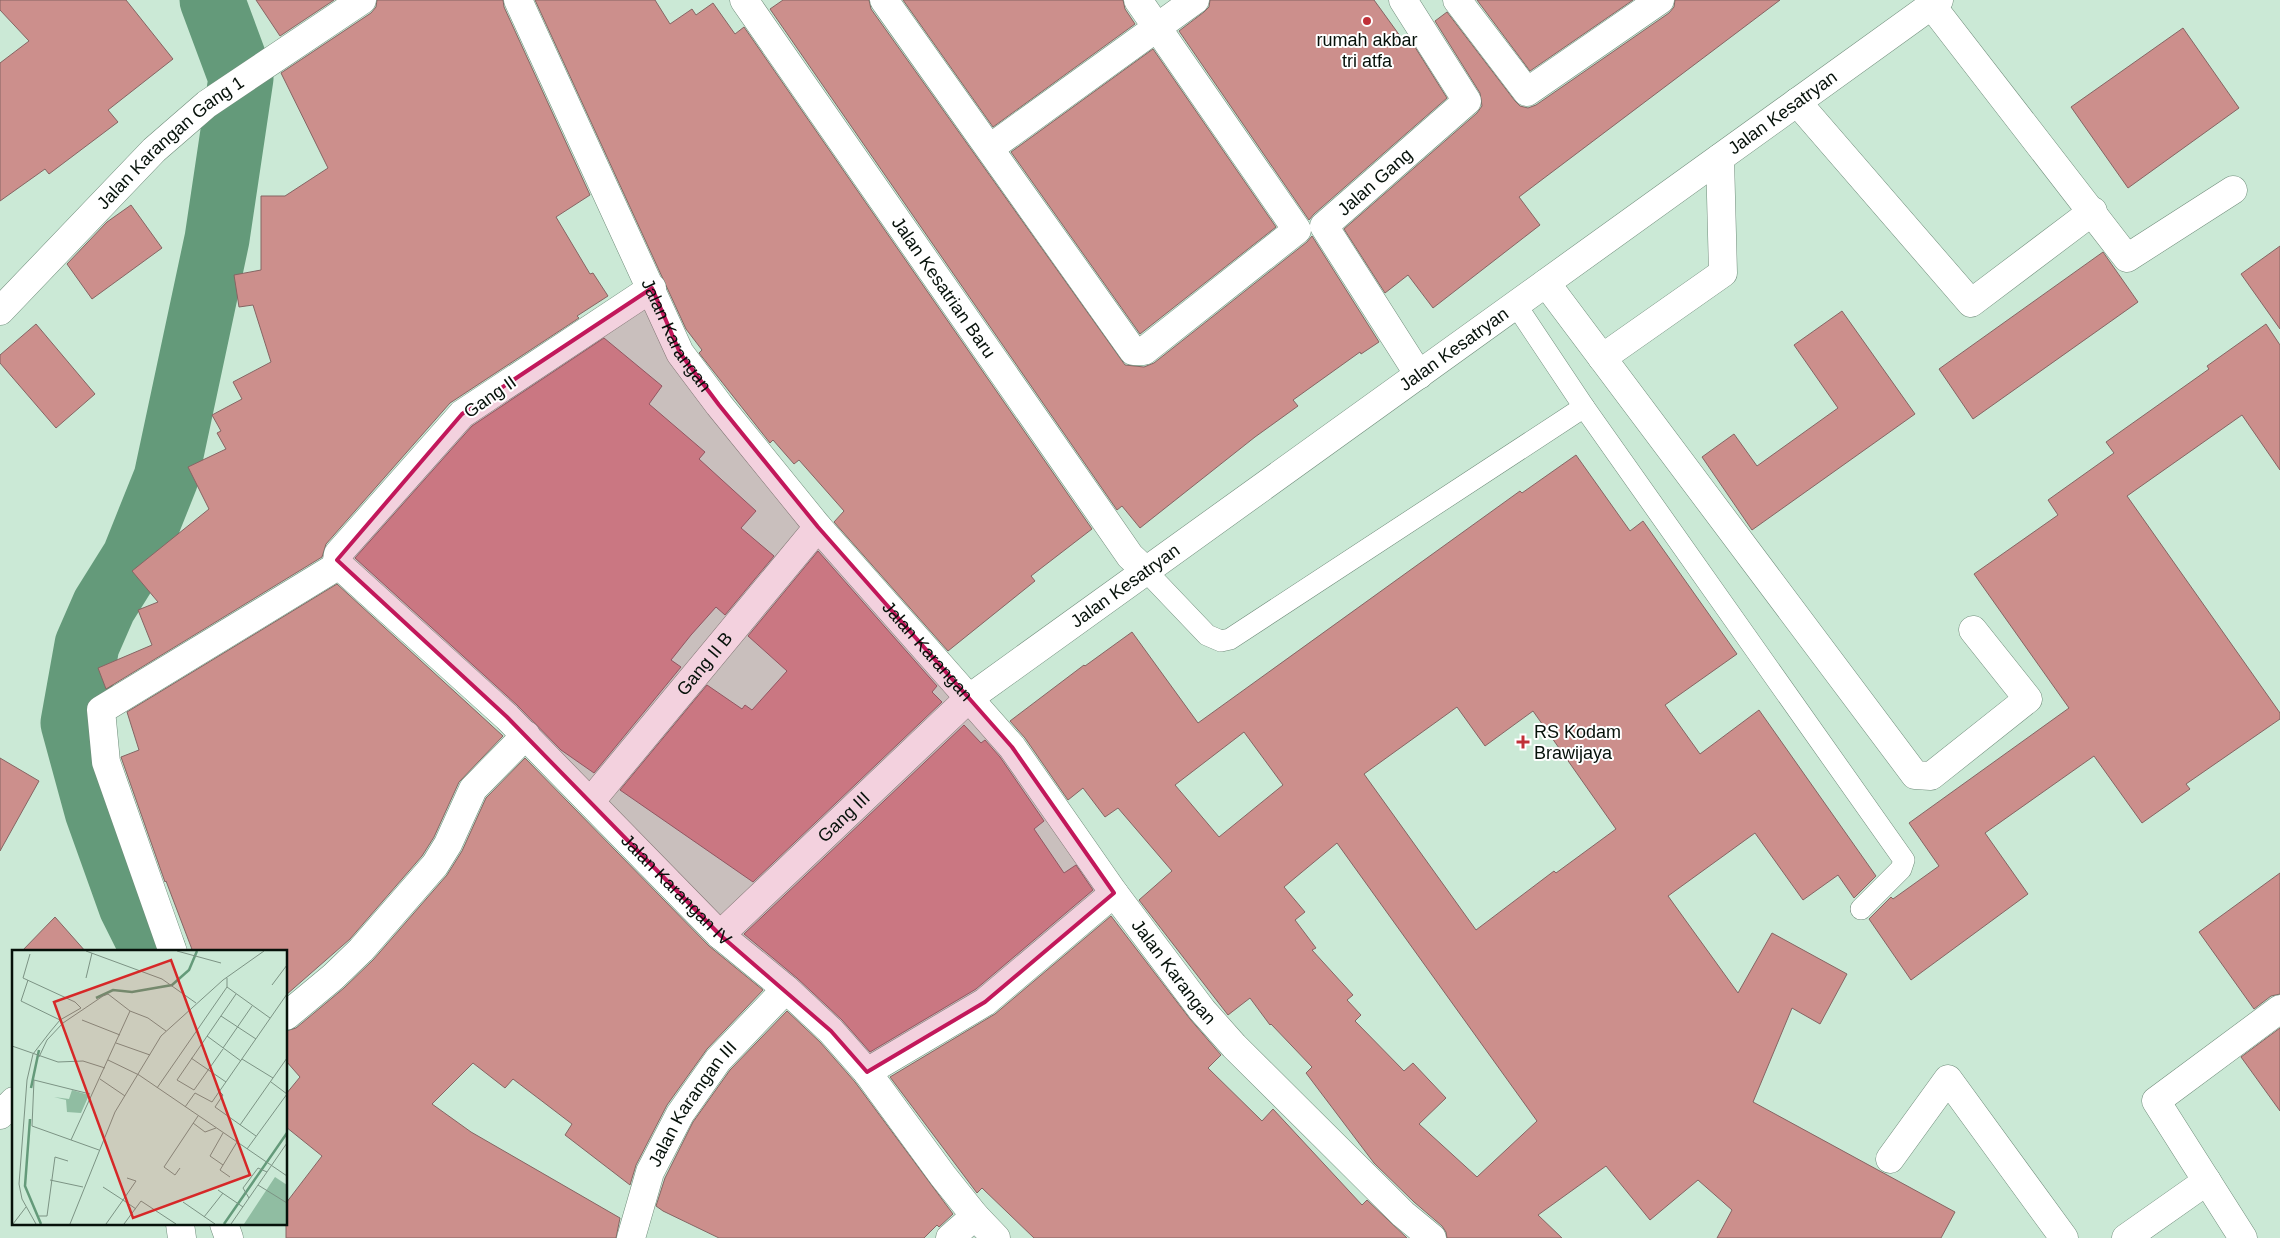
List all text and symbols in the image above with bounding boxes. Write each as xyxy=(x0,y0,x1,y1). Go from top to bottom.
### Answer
marker: rumah akbar tri atfa xyxy=(1361,15,1373,27)
place label: rumah akbar tri atfa xyxy=(1316,30,1418,71)
street label: Jalan Kesatryan xyxy=(1724,67,1841,158)
street label: Jalan Karangan Gang 1 xyxy=(93,72,248,213)
street label: Jalan Gang xyxy=(1334,144,1416,220)
street label: Jalan Kesatrian Baru xyxy=(888,213,999,362)
street label: Jalan Karangan xyxy=(637,276,715,396)
street label: Jalan Kesatryan xyxy=(1396,303,1512,395)
street label: Gang II xyxy=(460,372,520,422)
street label: Jalan Kesatryan xyxy=(1067,540,1183,632)
street label: Jalan Karangan xyxy=(878,597,977,705)
street label: Gang II B xyxy=(673,628,737,700)
place label: RS Kodam Brawijaya xyxy=(1534,722,1621,763)
marker: RS Kodam Brawijaya xyxy=(1516,735,1530,749)
street label: Gang III xyxy=(814,788,874,846)
street label: Jalan Karangan IV xyxy=(617,830,735,950)
street label: Jalan Karangan xyxy=(1128,916,1220,1028)
inset map xyxy=(12,950,288,1226)
street label: Jalan Karangan III xyxy=(644,1037,741,1170)

